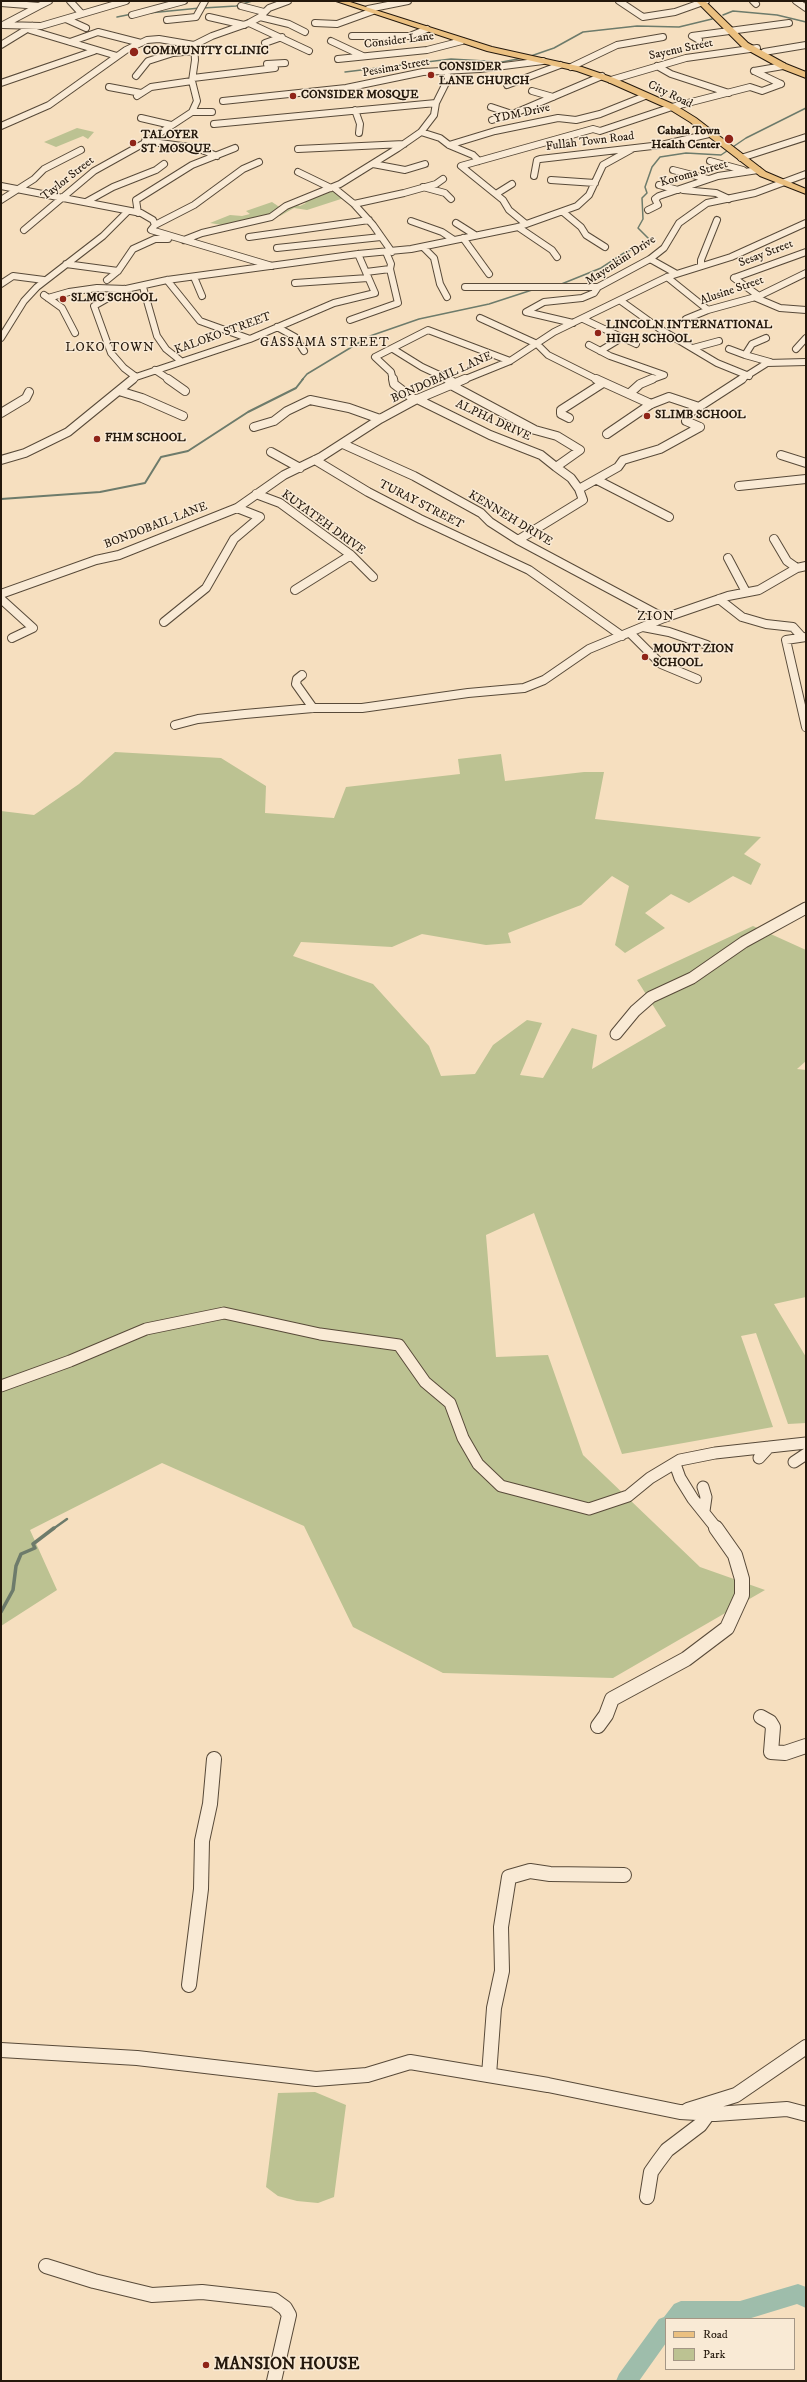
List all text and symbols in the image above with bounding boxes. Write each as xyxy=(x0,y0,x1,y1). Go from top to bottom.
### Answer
street label: Consider Lane xyxy=(363,30,435,52)
street label: Sayenu Street xyxy=(648,36,714,64)
place label: COMMUNITY CLINIC xyxy=(143,45,269,59)
marker: COMMUNITY CLINIC xyxy=(128,46,140,58)
street label: Pessima Street xyxy=(361,55,431,81)
place label: CONSIDER LANE CHURCH xyxy=(439,61,530,89)
marker: CONSIDER LANE CHURCH xyxy=(426,70,436,80)
street label: City Road xyxy=(645,78,695,112)
place label: CONSIDER MOSQUE xyxy=(301,89,418,103)
marker: CONSIDER MOSQUE xyxy=(288,91,298,101)
street label: YDM Drive xyxy=(493,101,551,127)
place label: Cabala Town Health Center xyxy=(651,125,720,153)
place label: TALOYER ST MOSQUE xyxy=(141,129,211,157)
street label: Fullah Town Road xyxy=(545,129,635,155)
marker: Cabala Town Health Center xyxy=(723,133,735,145)
marker: TALOYER ST MOSQUE xyxy=(128,138,138,148)
street label: Taylor Street xyxy=(39,154,97,204)
street label: Koroma Street xyxy=(659,158,729,190)
street label: Mayenkini Drive xyxy=(583,233,659,289)
street label: Sesay Street xyxy=(737,237,795,271)
street label: Alusine Street xyxy=(698,273,766,309)
place label: SLMC SCHOOL xyxy=(71,292,157,306)
marker: SLMC SCHOOL xyxy=(58,294,68,304)
street label: KALOKO STREET xyxy=(173,310,273,358)
place label: LINCOLN INTERNATIONAL HIGH SCHOOL xyxy=(606,319,772,347)
marker: LINCOLN INTERNATIONAL HIGH SCHOOL xyxy=(593,328,603,338)
district label: GASSAMA STREET xyxy=(260,335,390,351)
district label: LOKO TOWN xyxy=(65,340,155,356)
street label: BONDOBAIL LANE xyxy=(389,349,495,407)
street label: ALPHA DRIVE xyxy=(453,397,533,445)
place label: SLIMB SCHOOL xyxy=(655,409,746,423)
marker: SLIMB SCHOOL xyxy=(642,411,652,421)
place label: FHM SCHOOL xyxy=(105,432,186,446)
marker: FHM SCHOOL xyxy=(92,434,102,444)
street label: TURAY STREET xyxy=(376,477,466,533)
street label: KUYATEH DRIVE xyxy=(278,488,368,558)
street label: KENNEH DRIVE xyxy=(465,488,555,550)
street label: BONDOBAIL LANE xyxy=(102,500,210,552)
district label: ZION xyxy=(637,609,675,625)
place label: MOUNT ZION SCHOOL xyxy=(653,643,734,671)
marker: MOUNT ZION SCHOOL xyxy=(640,652,650,662)
legend xyxy=(665,2318,795,2370)
text: Road xyxy=(703,2327,728,2342)
text: Park xyxy=(703,2347,725,2362)
place label: MANSION HOUSE xyxy=(214,2355,360,2375)
marker: MANSION HOUSE xyxy=(201,2360,211,2370)

